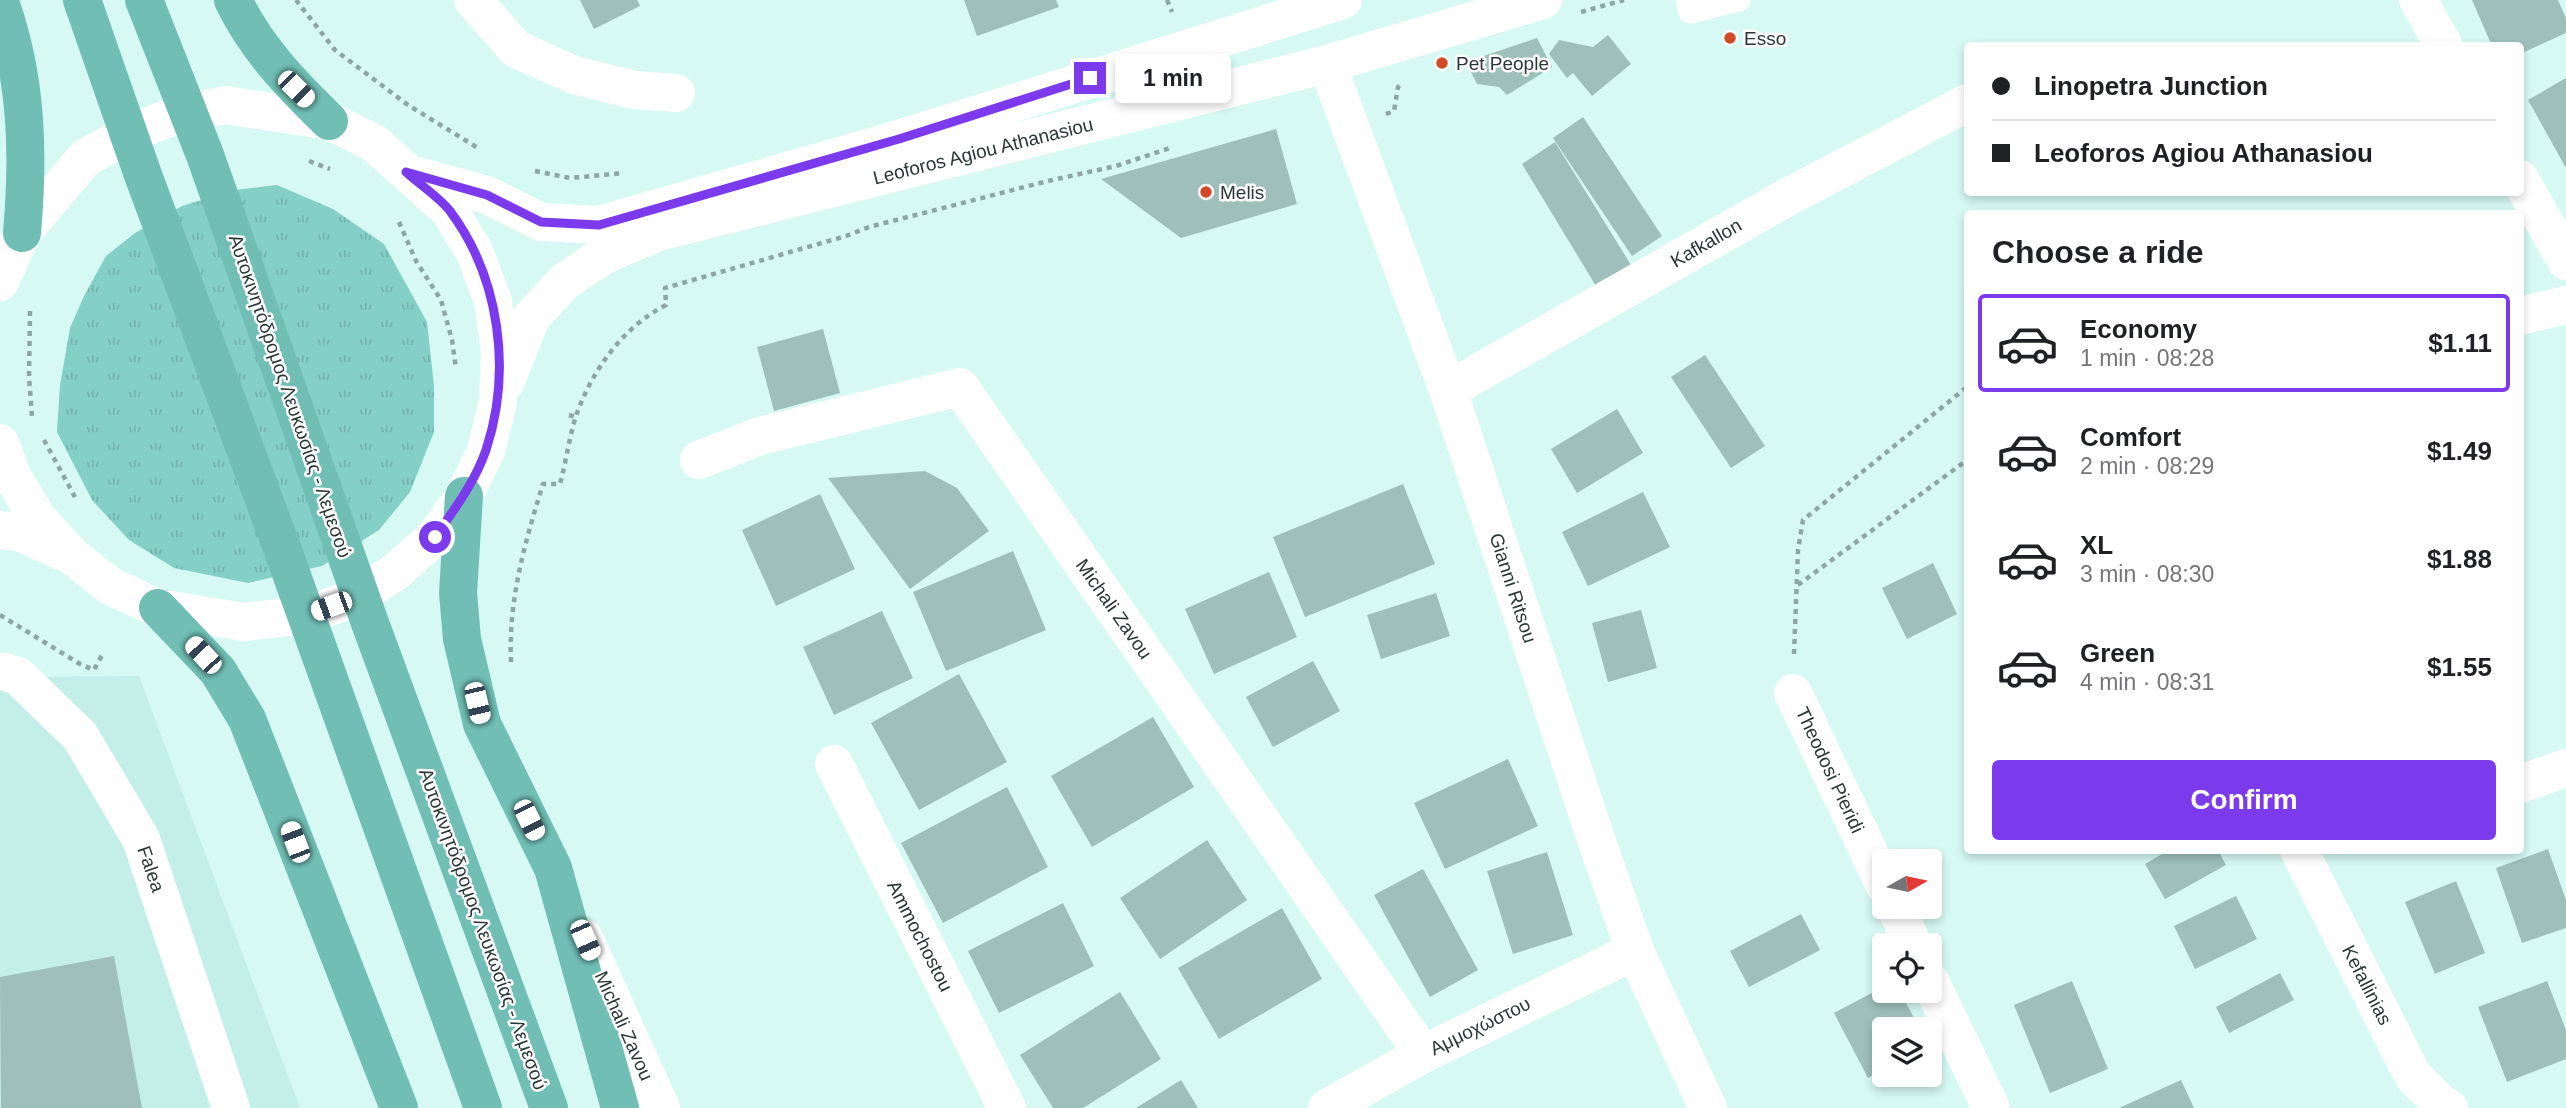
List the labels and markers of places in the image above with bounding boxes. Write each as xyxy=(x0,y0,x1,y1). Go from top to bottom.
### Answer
place label: Esso xyxy=(1744,28,1786,49)
marker: Esso xyxy=(1722,30,1738,46)
place label: Pet People xyxy=(1456,53,1549,74)
marker: Pet People xyxy=(1434,55,1450,71)
place label: Melis xyxy=(1220,182,1264,203)
marker: Melis xyxy=(1198,184,1214,200)

